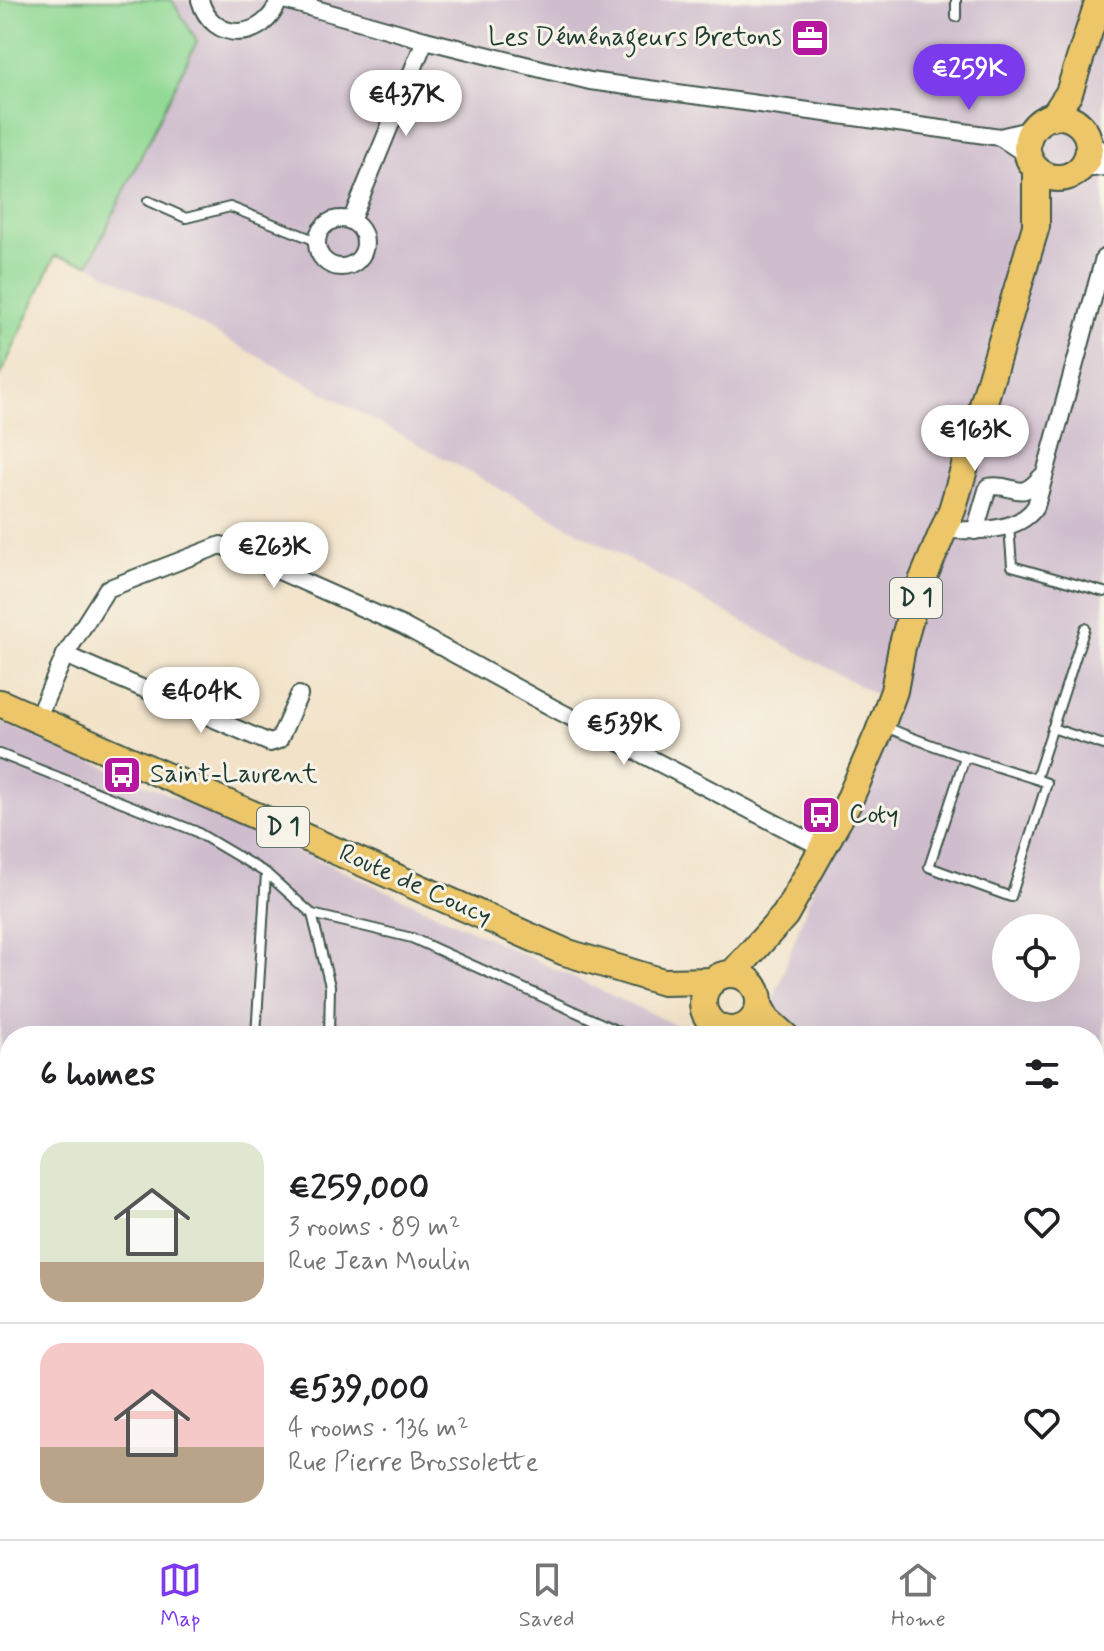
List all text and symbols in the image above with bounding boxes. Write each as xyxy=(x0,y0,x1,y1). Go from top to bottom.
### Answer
office icon: Les Déménageurs Bretons xyxy=(789,17,831,59)
place label: Les Déménageurs Bretons xyxy=(488,21,782,58)
pin: €259K xyxy=(913,44,1025,112)
text: €259K xyxy=(931,53,1007,87)
pin: €437K xyxy=(350,70,462,138)
text: €437K xyxy=(368,79,444,113)
pin: €163K xyxy=(919,405,1031,473)
text: €163K xyxy=(939,414,1011,448)
pin: €263K xyxy=(218,522,330,590)
text: €263K xyxy=(237,531,311,565)
road number: D 1 xyxy=(890,578,942,618)
pin: €404K xyxy=(145,667,257,735)
text: €404K xyxy=(161,676,241,710)
pin: €539K xyxy=(568,699,680,767)
text: €539K xyxy=(586,708,662,742)
bus stop icon: Saint-Laurent xyxy=(101,754,143,796)
place label: Saint-Laurent xyxy=(150,758,318,792)
bus stop icon: Coty xyxy=(800,794,842,836)
place label: Coty xyxy=(849,798,899,832)
road number: D 1 xyxy=(257,807,309,847)
street label: Route de Coucy xyxy=(333,836,497,934)
map controls xyxy=(992,914,1080,1002)
button: locate xyxy=(992,914,1080,1002)
text: 6 homes xyxy=(40,1052,155,1097)
icon: filters xyxy=(1020,1052,1064,1096)
text: €259,000 xyxy=(288,1166,429,1211)
icon: home xyxy=(104,1174,200,1270)
icon: heart xyxy=(1020,1200,1064,1244)
text: 3 rooms · 89 m² xyxy=(288,1211,460,1245)
text: Rue Jean Moulin xyxy=(288,1245,470,1279)
text: €539,000 xyxy=(288,1367,429,1412)
icon: home xyxy=(104,1375,200,1471)
icon: heart xyxy=(1020,1401,1064,1445)
text: 4 rooms · 136 m² xyxy=(288,1412,468,1446)
text: Rue Pierre Brossolette xyxy=(288,1446,538,1480)
tab: Map xyxy=(158,1558,202,1634)
tab: Saved xyxy=(519,1558,574,1634)
tab: Home xyxy=(891,1558,946,1634)

